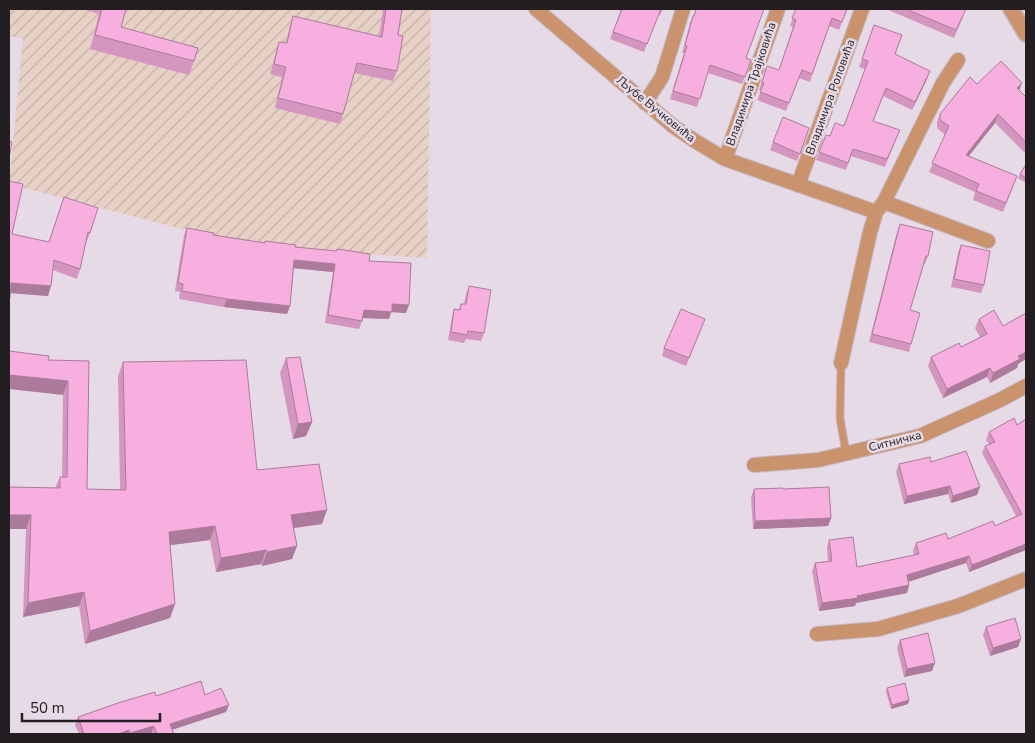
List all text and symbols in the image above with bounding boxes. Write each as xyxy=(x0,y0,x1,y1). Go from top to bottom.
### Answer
street label: Владимира Трајковића xyxy=(722,20,780,148)
street label: Владимира Роловића xyxy=(802,37,858,157)
street label: Љубе Вучковића xyxy=(613,72,699,146)
street label: Ситничка xyxy=(867,427,923,455)
scale bar xyxy=(22,690,160,722)
text: 50 m xyxy=(30,698,65,718)

